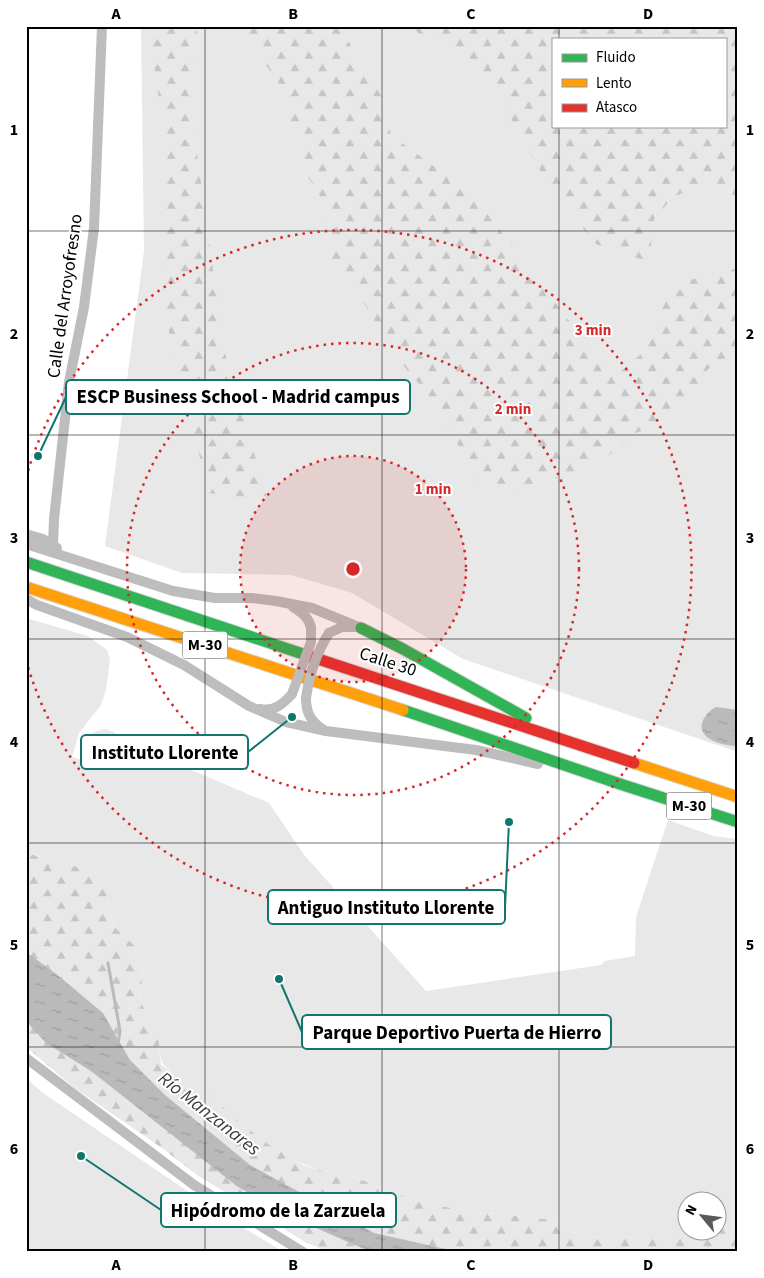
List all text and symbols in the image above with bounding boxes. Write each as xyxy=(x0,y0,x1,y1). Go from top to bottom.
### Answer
text: A xyxy=(110,3,121,25)
text: B xyxy=(288,3,298,25)
text: C xyxy=(466,3,476,25)
text: D xyxy=(643,3,653,25)
legend xyxy=(552,38,726,128)
text: Fluido xyxy=(596,47,636,68)
text: Lento xyxy=(596,73,632,94)
text: Atasco xyxy=(596,97,637,118)
text: 1 xyxy=(10,119,18,141)
text: 1 xyxy=(746,119,754,141)
street label: Calle del Arroyofresno xyxy=(41,212,89,380)
text: 3 min xyxy=(575,320,611,341)
text: 2 xyxy=(10,323,18,345)
text: 2 xyxy=(746,323,754,345)
callout: ESCP Business School - Madrid campus xyxy=(66,380,410,414)
text: ESCP Business School - Madrid campus xyxy=(76,384,400,411)
text: 2 min xyxy=(495,399,531,420)
text: 1 min xyxy=(415,479,451,500)
text: 3 xyxy=(10,527,18,549)
text: 3 xyxy=(746,527,754,549)
centre of rings xyxy=(344,560,362,578)
road number: M-30 xyxy=(182,632,228,658)
street label: Calle 30 xyxy=(356,641,420,683)
text: 4 xyxy=(10,731,19,753)
text: 4 xyxy=(746,731,755,753)
callout: Instituto Llorente xyxy=(81,735,248,769)
text: Instituto Llorente xyxy=(91,740,239,767)
road number: M-30 xyxy=(666,792,712,819)
callout: Antiguo Instituto Llorente xyxy=(268,890,505,924)
text: Antiguo Instituto Llorente xyxy=(277,895,495,922)
text: 5 xyxy=(10,934,18,956)
text: 5 xyxy=(746,934,754,956)
callout: Parque Deportivo Puerta de Hierro xyxy=(302,1015,611,1049)
text: Parque Deportivo Puerta de Hierro xyxy=(312,1020,602,1047)
water label: Río Manzanares xyxy=(152,1065,266,1163)
text: 6 xyxy=(10,1138,18,1160)
text: 6 xyxy=(746,1138,754,1160)
north arrow xyxy=(676,1190,726,1240)
callout: Hipódromo de la Zarzuela xyxy=(161,1193,396,1227)
text: Hipódromo de la Zarzuela xyxy=(171,1198,385,1225)
text: N xyxy=(681,1201,703,1219)
text: A xyxy=(110,1254,121,1276)
text: B xyxy=(288,1254,298,1276)
text: C xyxy=(466,1254,476,1276)
text: D xyxy=(643,1254,653,1276)

